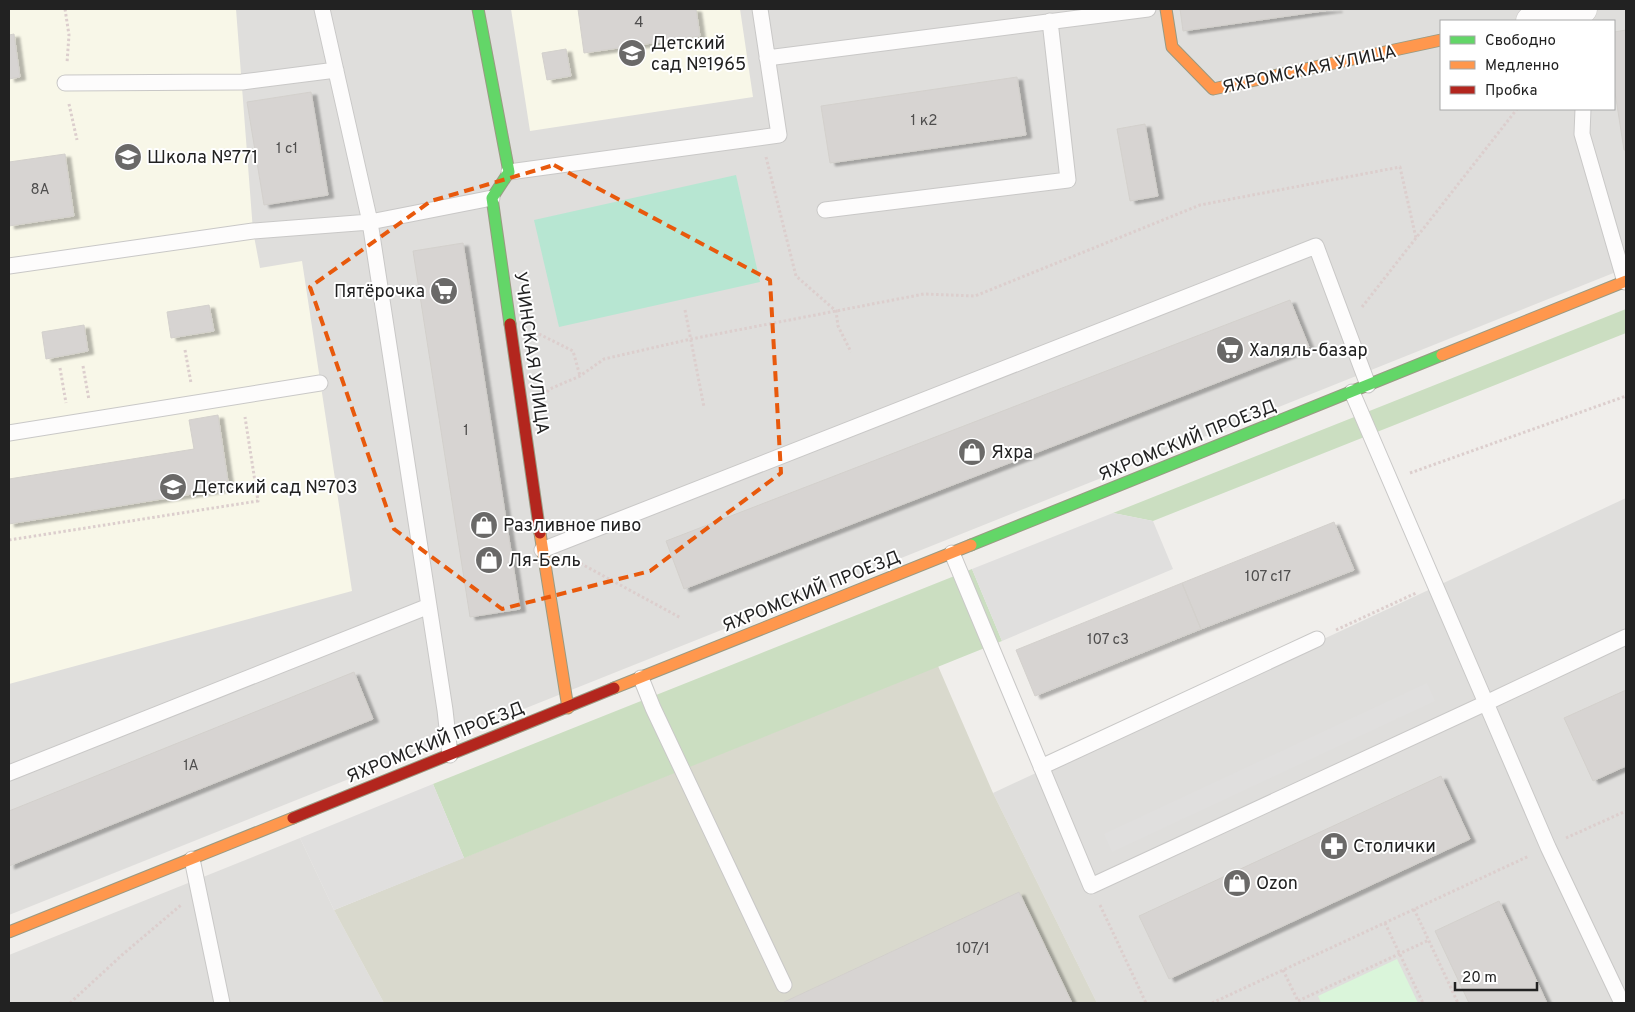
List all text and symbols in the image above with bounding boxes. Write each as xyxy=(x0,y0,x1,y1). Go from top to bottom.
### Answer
house number: 4 xyxy=(634,14,644,33)
legend xyxy=(1440,20,1615,110)
text: Свободно xyxy=(1485,32,1556,51)
place label: Детский сад №1965 xyxy=(651,33,746,77)
school or university icon: Детский сад №1965 xyxy=(617,38,647,68)
street label: ЯХРОМСКАЯ УЛИЦА xyxy=(1220,41,1399,100)
text: Медленно xyxy=(1485,57,1559,76)
text: Пробка xyxy=(1485,82,1537,101)
house number: 1 к2 xyxy=(911,112,937,131)
house number: 1 с1 xyxy=(276,140,298,159)
school or university icon: Школа №771 xyxy=(113,142,143,172)
place label: Школа №771 xyxy=(147,147,258,170)
house number: 8А xyxy=(30,181,50,200)
street label: УЧИНСКАЯ УЛИЦА xyxy=(508,270,553,436)
supermarket icon: Пятёрочка xyxy=(429,276,459,306)
place label: Пятёрочка xyxy=(334,281,425,304)
supermarket icon: Халяль-базар xyxy=(1215,335,1245,365)
place label: Халяль-базар xyxy=(1249,340,1368,363)
street label: ЯХРОМСКИЙ ПРОЕЗД xyxy=(1095,393,1280,488)
house number: 1 xyxy=(463,422,469,441)
shop icon: Яхра xyxy=(957,437,987,467)
place label: Яхра xyxy=(991,442,1033,465)
school or university icon: Детский сад №703 xyxy=(158,472,188,502)
place label: Детский сад №703 xyxy=(192,477,358,500)
shop icon: Разливное пиво xyxy=(469,510,499,540)
place label: Разливное пиво xyxy=(503,515,641,538)
street label: ЯХРОМСКИЙ ПРОЕЗД xyxy=(719,544,904,639)
shop icon: Ля-Бель xyxy=(474,545,504,575)
place label: Ля-Бель xyxy=(508,550,581,573)
house number: 107 с17 xyxy=(1245,568,1291,587)
house number: 107 с3 xyxy=(1087,631,1129,650)
street label: ЯХРОМСКИЙ ПРОЕЗД xyxy=(343,695,528,790)
house number: 1А xyxy=(183,757,199,776)
pharmacy icon: Столички xyxy=(1319,831,1349,861)
place label: Столички xyxy=(1353,836,1436,859)
shop icon: Ozon xyxy=(1222,868,1252,898)
place label: Ozon xyxy=(1256,873,1298,896)
house number: 107/1 xyxy=(956,940,990,959)
scale bar xyxy=(1455,960,1538,992)
text: 20 m xyxy=(1462,969,1497,988)

